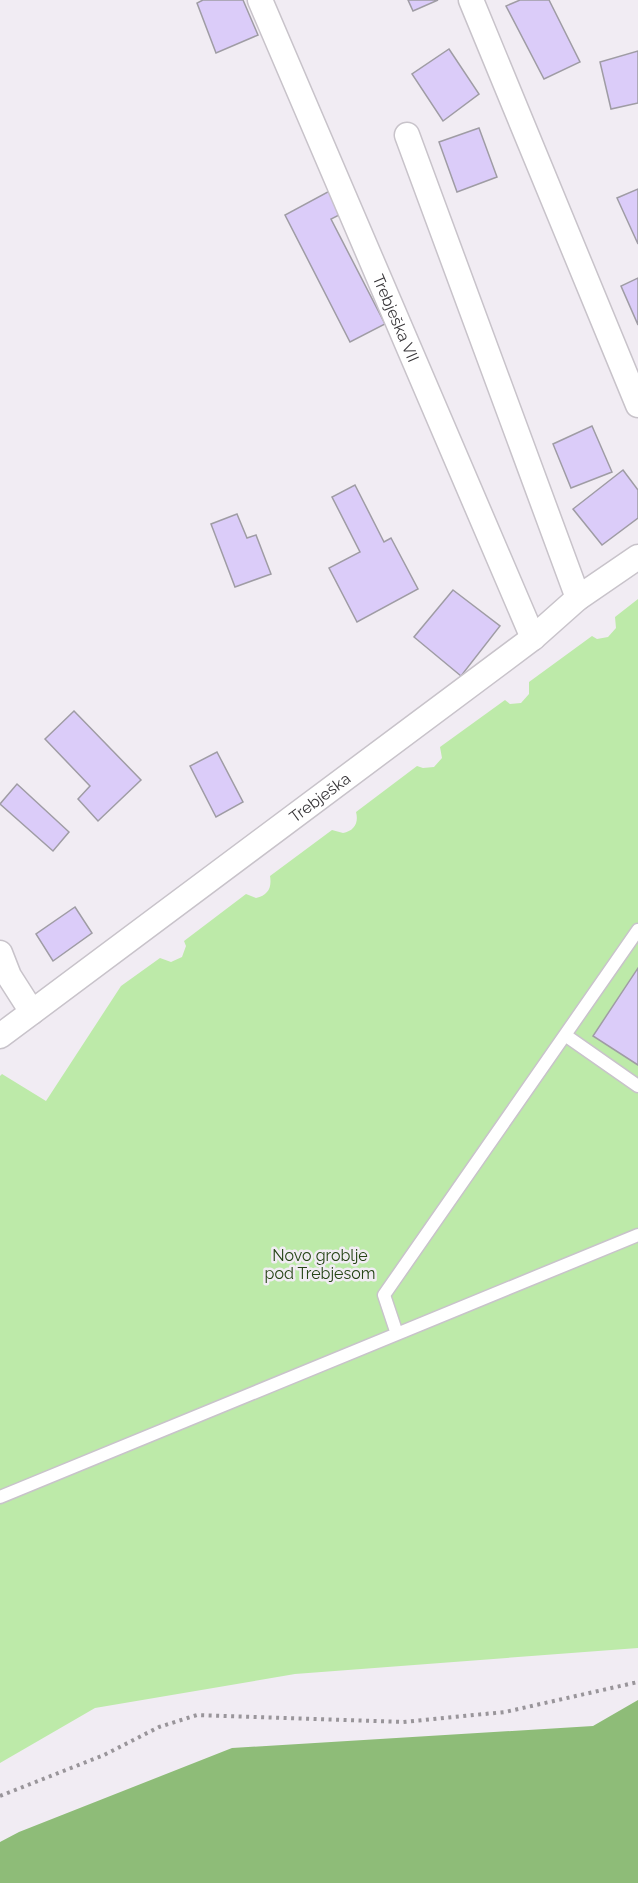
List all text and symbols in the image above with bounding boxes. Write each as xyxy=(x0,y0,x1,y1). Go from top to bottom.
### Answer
street label: Trebješka VII xyxy=(369,271,423,365)
street label: Trebješka xyxy=(286,768,354,826)
park label: Novo groblje pod Trebjesom xyxy=(265,1246,375,1283)

